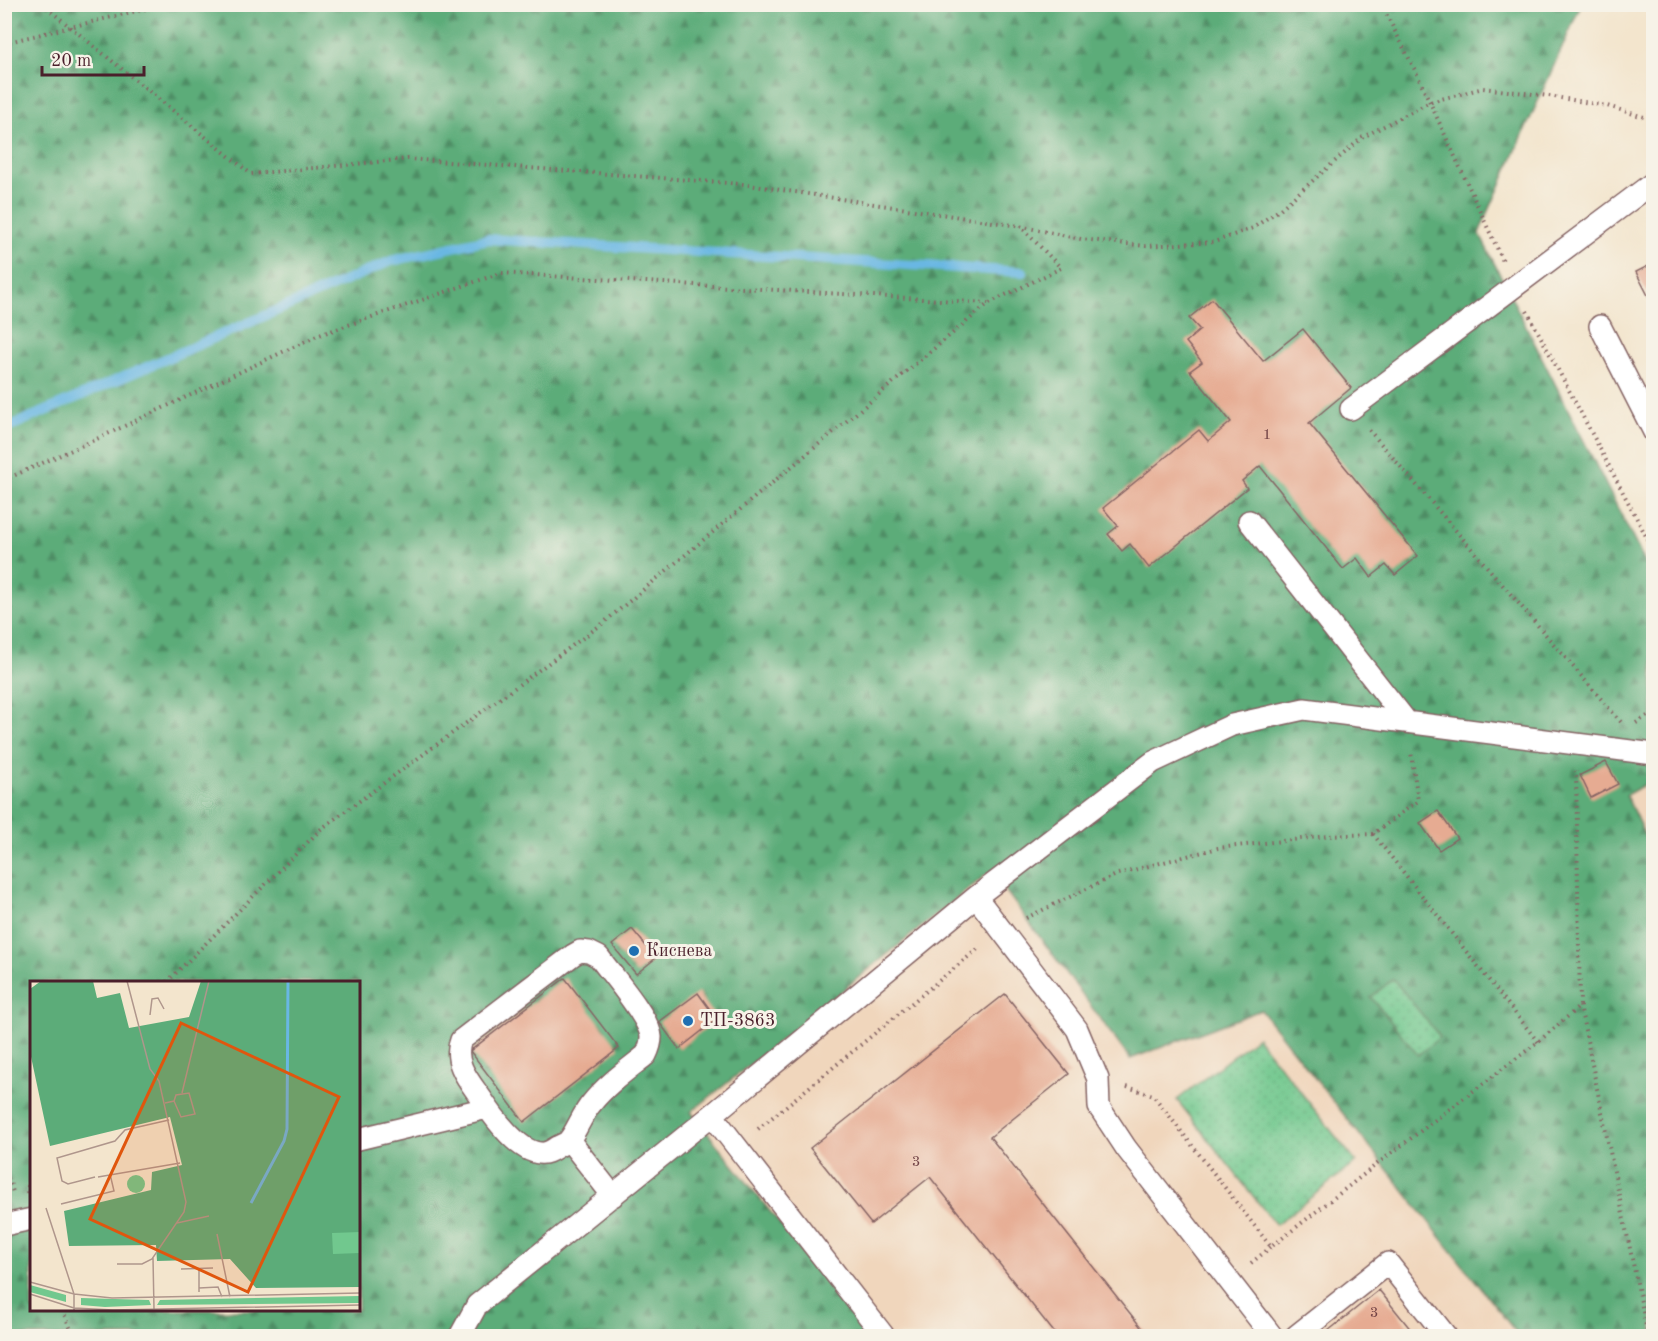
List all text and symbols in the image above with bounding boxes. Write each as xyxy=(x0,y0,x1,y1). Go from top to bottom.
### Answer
scale bar xyxy=(42,39,144,77)
text: 20 m xyxy=(51,52,91,70)
house number: 1 xyxy=(1263,428,1271,443)
place label: Киснева xyxy=(646,942,712,960)
marker: Киснева xyxy=(627,944,641,958)
inset map xyxy=(30,981,360,1311)
place label: ТП-3863 xyxy=(700,1012,775,1030)
marker: ТП-3863 xyxy=(681,1014,695,1028)
house number: 3 xyxy=(912,1155,920,1170)
house number: 3 xyxy=(1370,1306,1378,1321)

